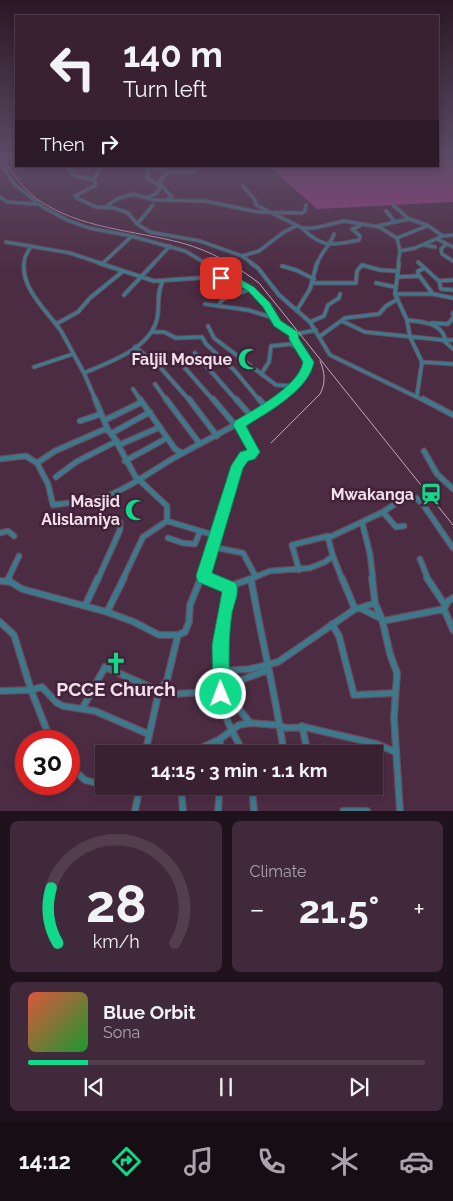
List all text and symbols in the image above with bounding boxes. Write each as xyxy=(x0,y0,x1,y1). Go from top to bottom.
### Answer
text: 140 m xyxy=(123,34,223,75)
icon: left xyxy=(40,35,105,100)
text: Turn left xyxy=(123,76,207,102)
icon: right xyxy=(95,130,123,158)
text: Then xyxy=(40,133,85,155)
pin xyxy=(200,257,242,299)
icon: arrive xyxy=(207,264,235,292)
mosque icon: Faljil Mosque xyxy=(236,346,262,372)
place label: Faljil Mosque xyxy=(132,350,232,369)
station icon: Mwakanga xyxy=(418,481,444,507)
place label: Mwakanga xyxy=(331,485,414,504)
place label: Masjid Alislamiya xyxy=(41,492,120,529)
mosque icon: Masjid Alislamiya xyxy=(123,497,149,523)
church icon: PCCE Church xyxy=(103,650,129,676)
position arrow xyxy=(194,667,246,719)
place label: PCCE Church xyxy=(56,678,176,700)
speed limit sign: 30 xyxy=(15,730,80,795)
text: 14:15 · 3 min · 1.1 km xyxy=(151,759,327,781)
text: Climate xyxy=(250,862,306,881)
text: 28 xyxy=(85,873,146,934)
text: 21.5° xyxy=(299,887,379,932)
text: − xyxy=(250,893,265,926)
text: + xyxy=(413,893,425,926)
text: km/h xyxy=(92,931,139,952)
text: Blue Orbit xyxy=(103,1001,195,1023)
text: Sona xyxy=(103,1023,140,1042)
icon: previous xyxy=(80,1073,108,1101)
icon: pause xyxy=(212,1073,240,1101)
icon: next xyxy=(345,1073,373,1101)
icon: directions xyxy=(109,1144,144,1179)
icon: music xyxy=(181,1144,216,1179)
icon: phone xyxy=(254,1144,289,1179)
icon: climate xyxy=(327,1144,362,1179)
icon: car xyxy=(399,1144,434,1179)
text: 14:12 xyxy=(19,1148,71,1174)

